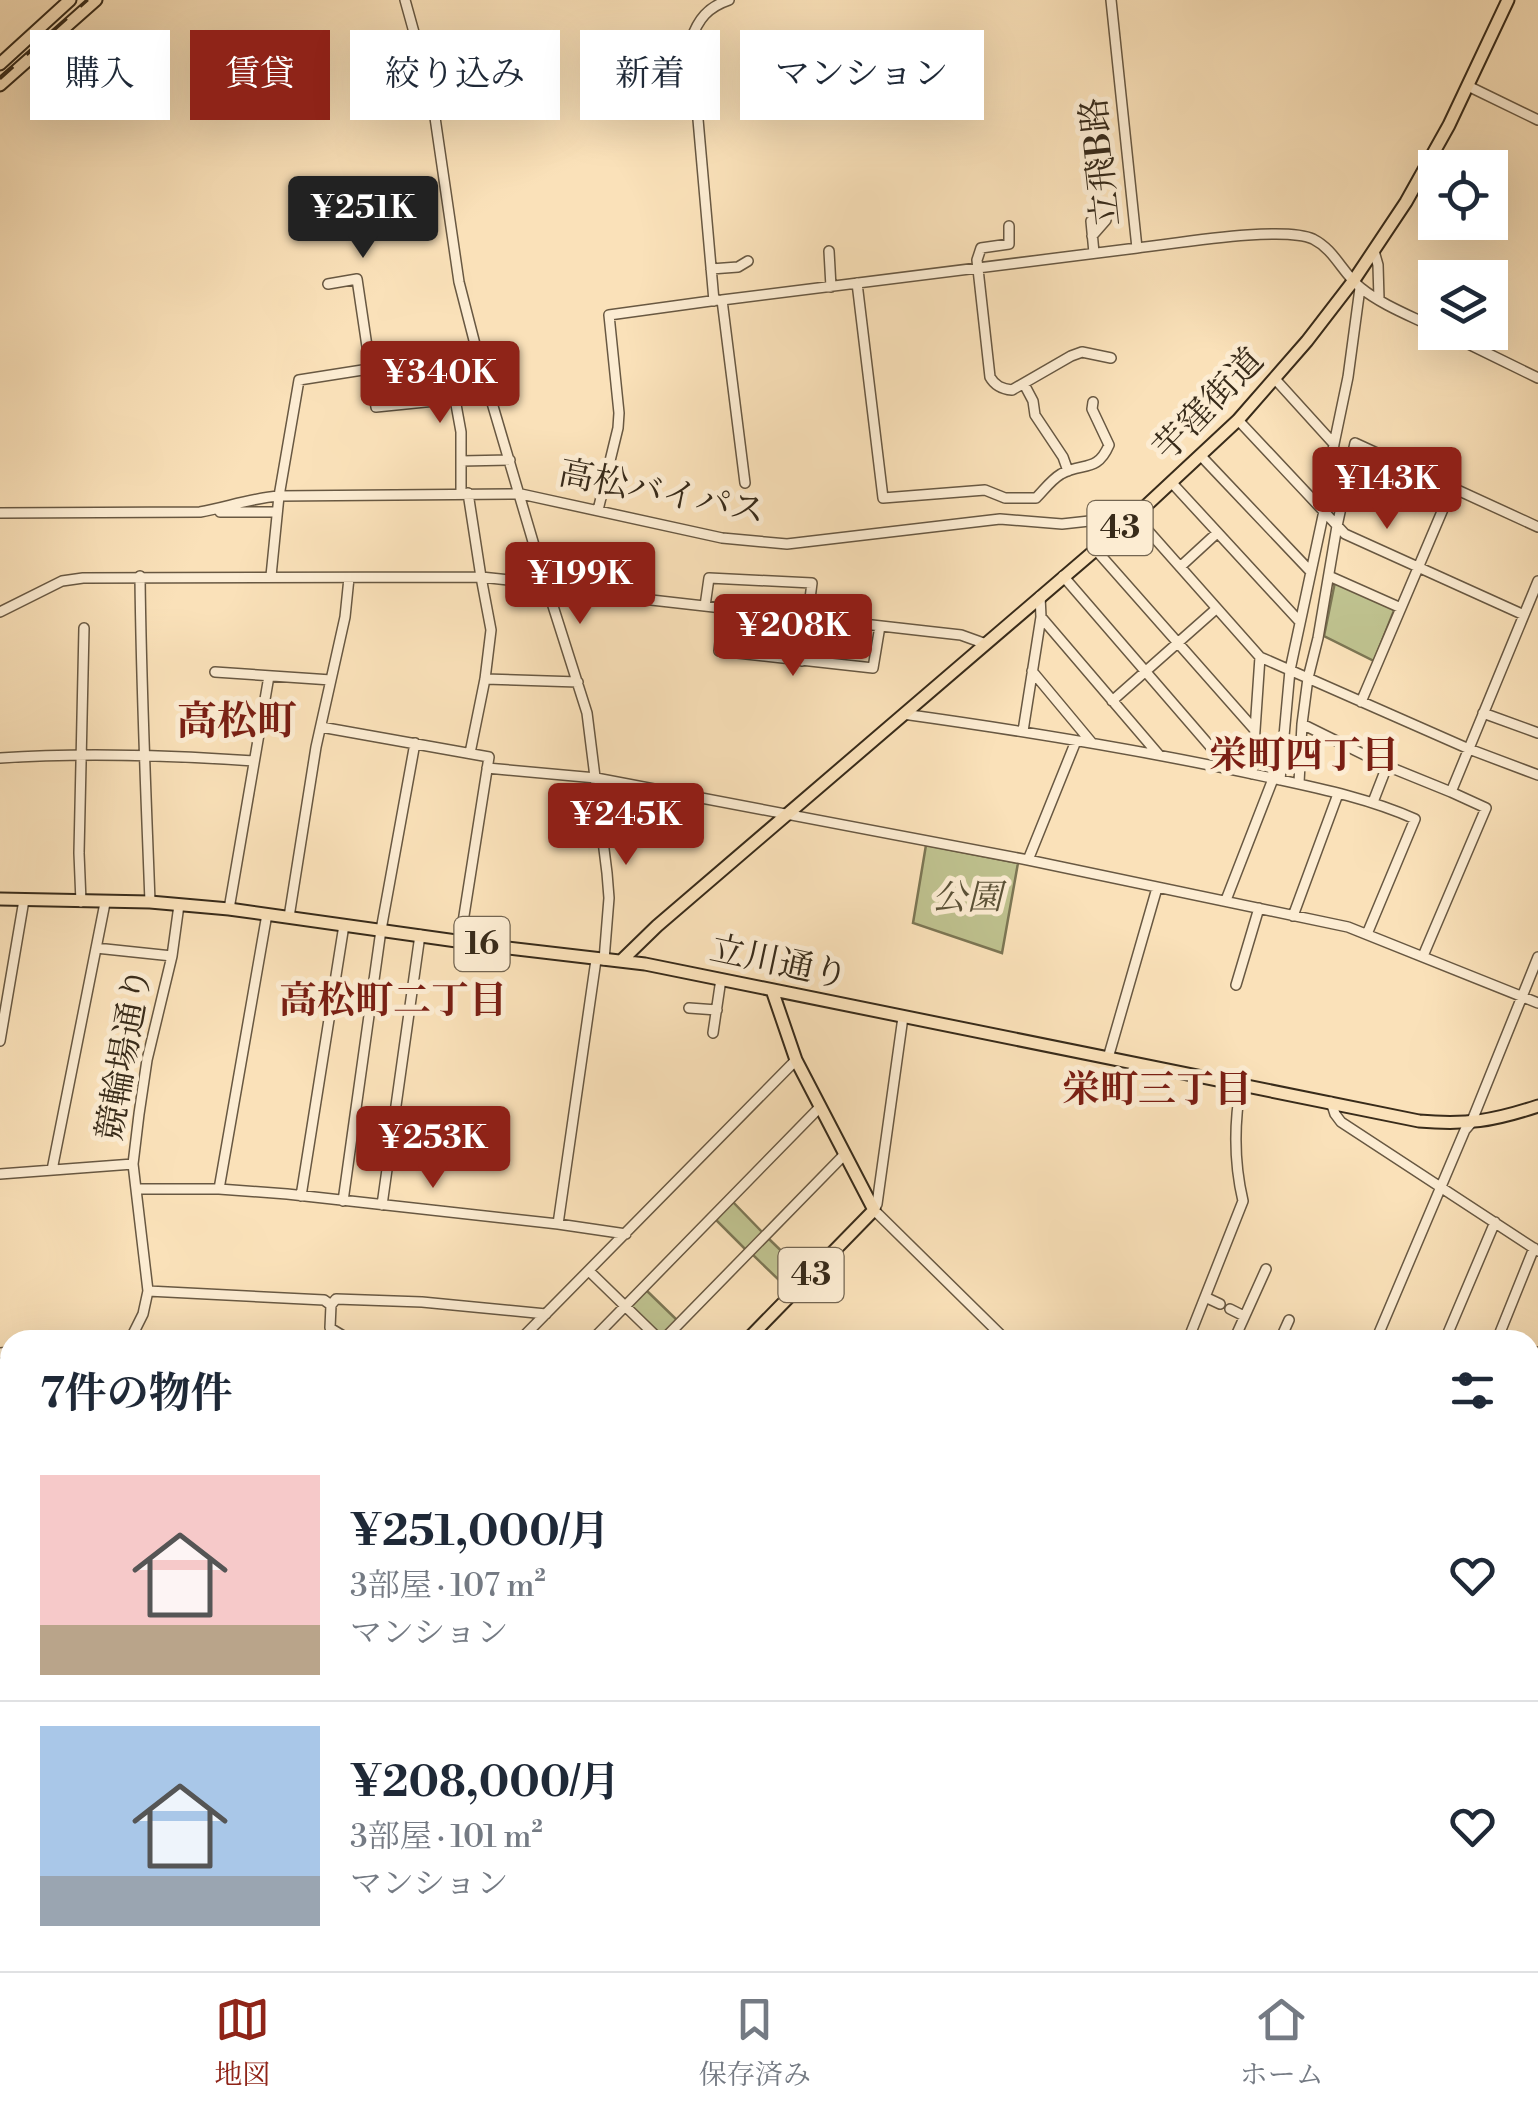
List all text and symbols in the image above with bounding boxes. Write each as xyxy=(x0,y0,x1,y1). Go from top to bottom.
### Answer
chip: 購入 xyxy=(30,30,170,120)
chip: 賃貸 xyxy=(190,30,330,120)
chip: 絞り込み xyxy=(350,30,560,120)
chip: 新着 xyxy=(580,30,720,120)
chip: マンション xyxy=(740,30,984,120)
street label: 立飛B路 xyxy=(1073,95,1129,229)
map controls xyxy=(1418,150,1508,350)
button: locate xyxy=(1418,150,1508,240)
pin: ¥251K xyxy=(293,176,433,261)
text: ¥251K xyxy=(310,188,416,228)
button: layers xyxy=(1418,260,1508,350)
street label: 芋窪街道 xyxy=(1145,340,1273,470)
pin: ¥340K xyxy=(370,341,510,426)
text: ¥340K xyxy=(383,353,497,393)
pin: ¥143K xyxy=(1317,447,1457,532)
street label: 高松バイパス xyxy=(555,452,769,534)
text: ¥143K xyxy=(1334,459,1440,499)
road number: 43 xyxy=(1088,501,1152,555)
pin: ¥199K xyxy=(510,542,650,627)
text: ¥199K xyxy=(527,554,633,594)
pin: ¥208K xyxy=(723,594,863,679)
text: ¥208K xyxy=(736,606,850,646)
district label: 高松町 xyxy=(177,697,297,747)
district label: 栄町四丁目 xyxy=(1209,733,1399,780)
pin: ¥245K xyxy=(556,783,696,868)
text: ¥245K xyxy=(570,795,682,835)
park label: 公園 xyxy=(932,877,1007,920)
road number: 16 xyxy=(454,917,510,971)
street label: 立川通り xyxy=(706,927,852,999)
street label: 競輪場通り xyxy=(89,964,161,1144)
district label: 高松町二丁目 xyxy=(279,978,507,1025)
district label: 栄町三丁目 xyxy=(1062,1067,1252,1114)
pin: ¥253K xyxy=(363,1106,503,1191)
text: ¥253K xyxy=(378,1118,488,1158)
road number: 43 xyxy=(778,1248,844,1302)
icon: filters xyxy=(1445,1363,1500,1418)
text: 7件の物件 xyxy=(40,1368,233,1421)
text: ¥251,000/月 xyxy=(350,1506,610,1559)
icon: home xyxy=(120,1515,240,1635)
icon: heart xyxy=(1445,1548,1500,1603)
text: 3部屋 · 107 m² xyxy=(350,1566,546,1606)
text: マンション xyxy=(350,1613,509,1653)
text: ¥208,000/月 xyxy=(350,1757,620,1810)
icon: home xyxy=(120,1766,240,1886)
icon: heart xyxy=(1445,1799,1500,1854)
text: 3部屋 · 101 m² xyxy=(350,1817,543,1857)
text: マンション xyxy=(350,1864,509,1904)
tab: 地図 xyxy=(214,1992,270,2093)
tab: 保存済み xyxy=(699,1992,811,2093)
tab: ホーム xyxy=(1240,1992,1324,2093)

